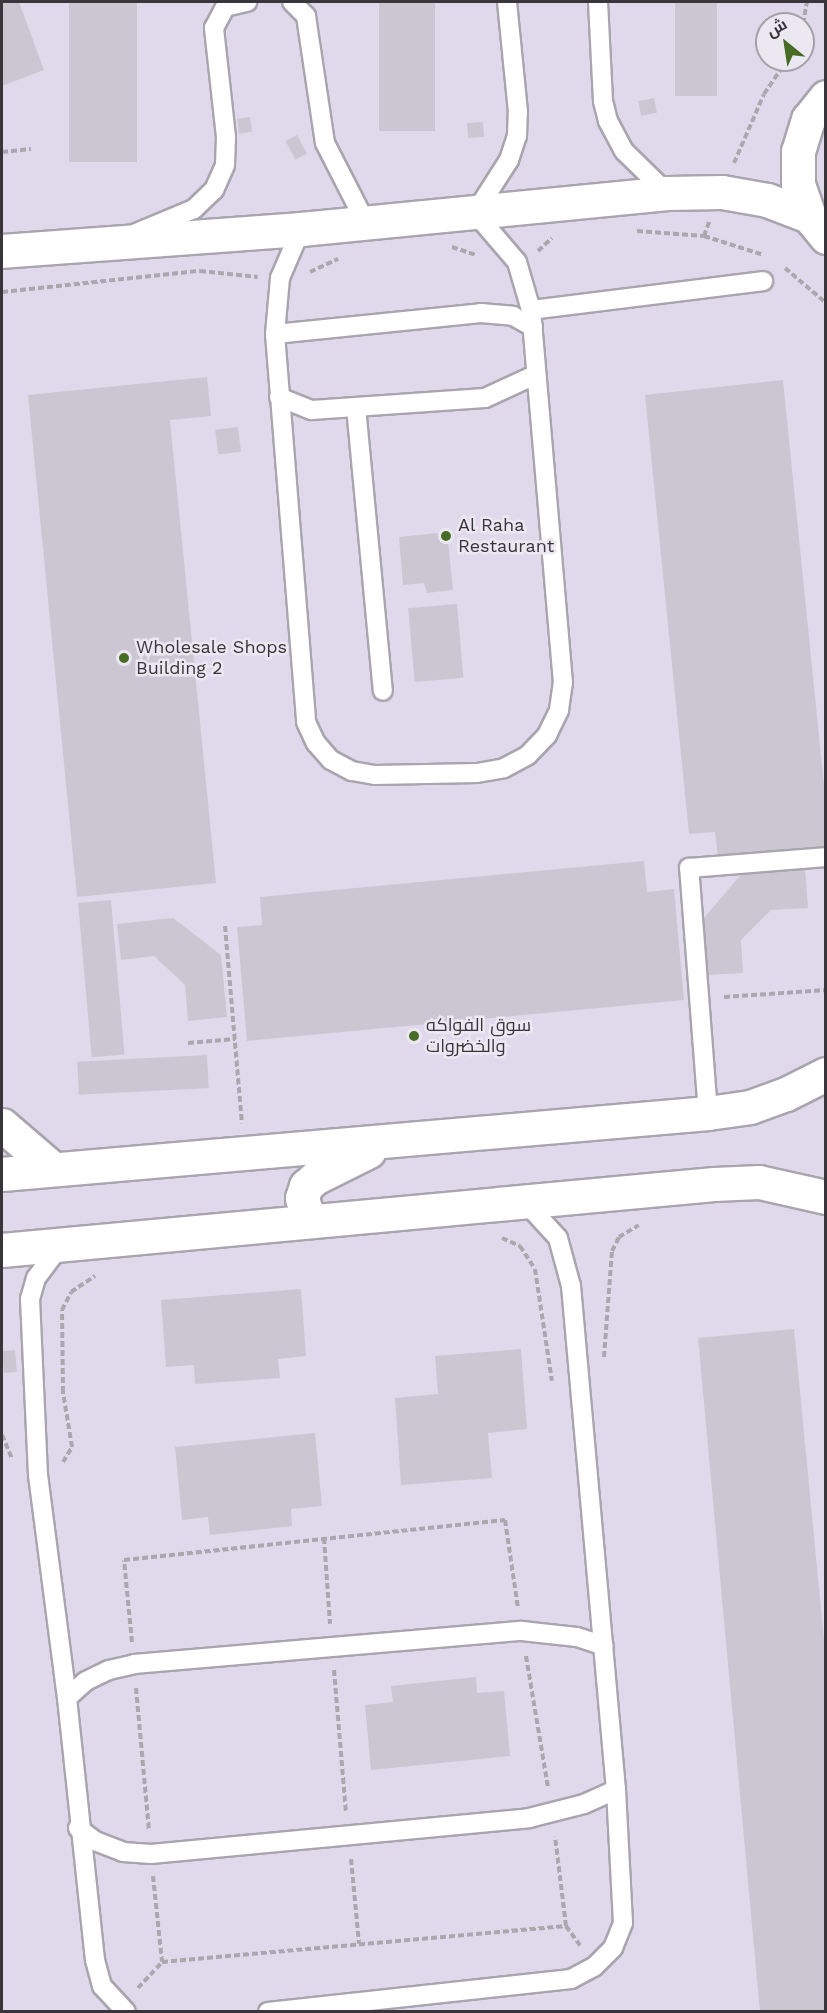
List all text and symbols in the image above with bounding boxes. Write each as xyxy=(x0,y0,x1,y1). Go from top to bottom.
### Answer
north arrow xyxy=(755,12,815,72)
text: ش xyxy=(763,14,790,41)
place label: Al Raha Restaurant xyxy=(458,515,554,558)
marker: Al Raha Restaurant xyxy=(439,529,453,543)
place label: Wholesale Shops Building 2 xyxy=(136,637,287,680)
marker: Wholesale Shops Building 2 xyxy=(117,651,131,665)
place label: سوق الفواكه والخضروات xyxy=(426,1015,531,1058)
marker: سوق الفواكه والخضروات xyxy=(407,1029,421,1043)

